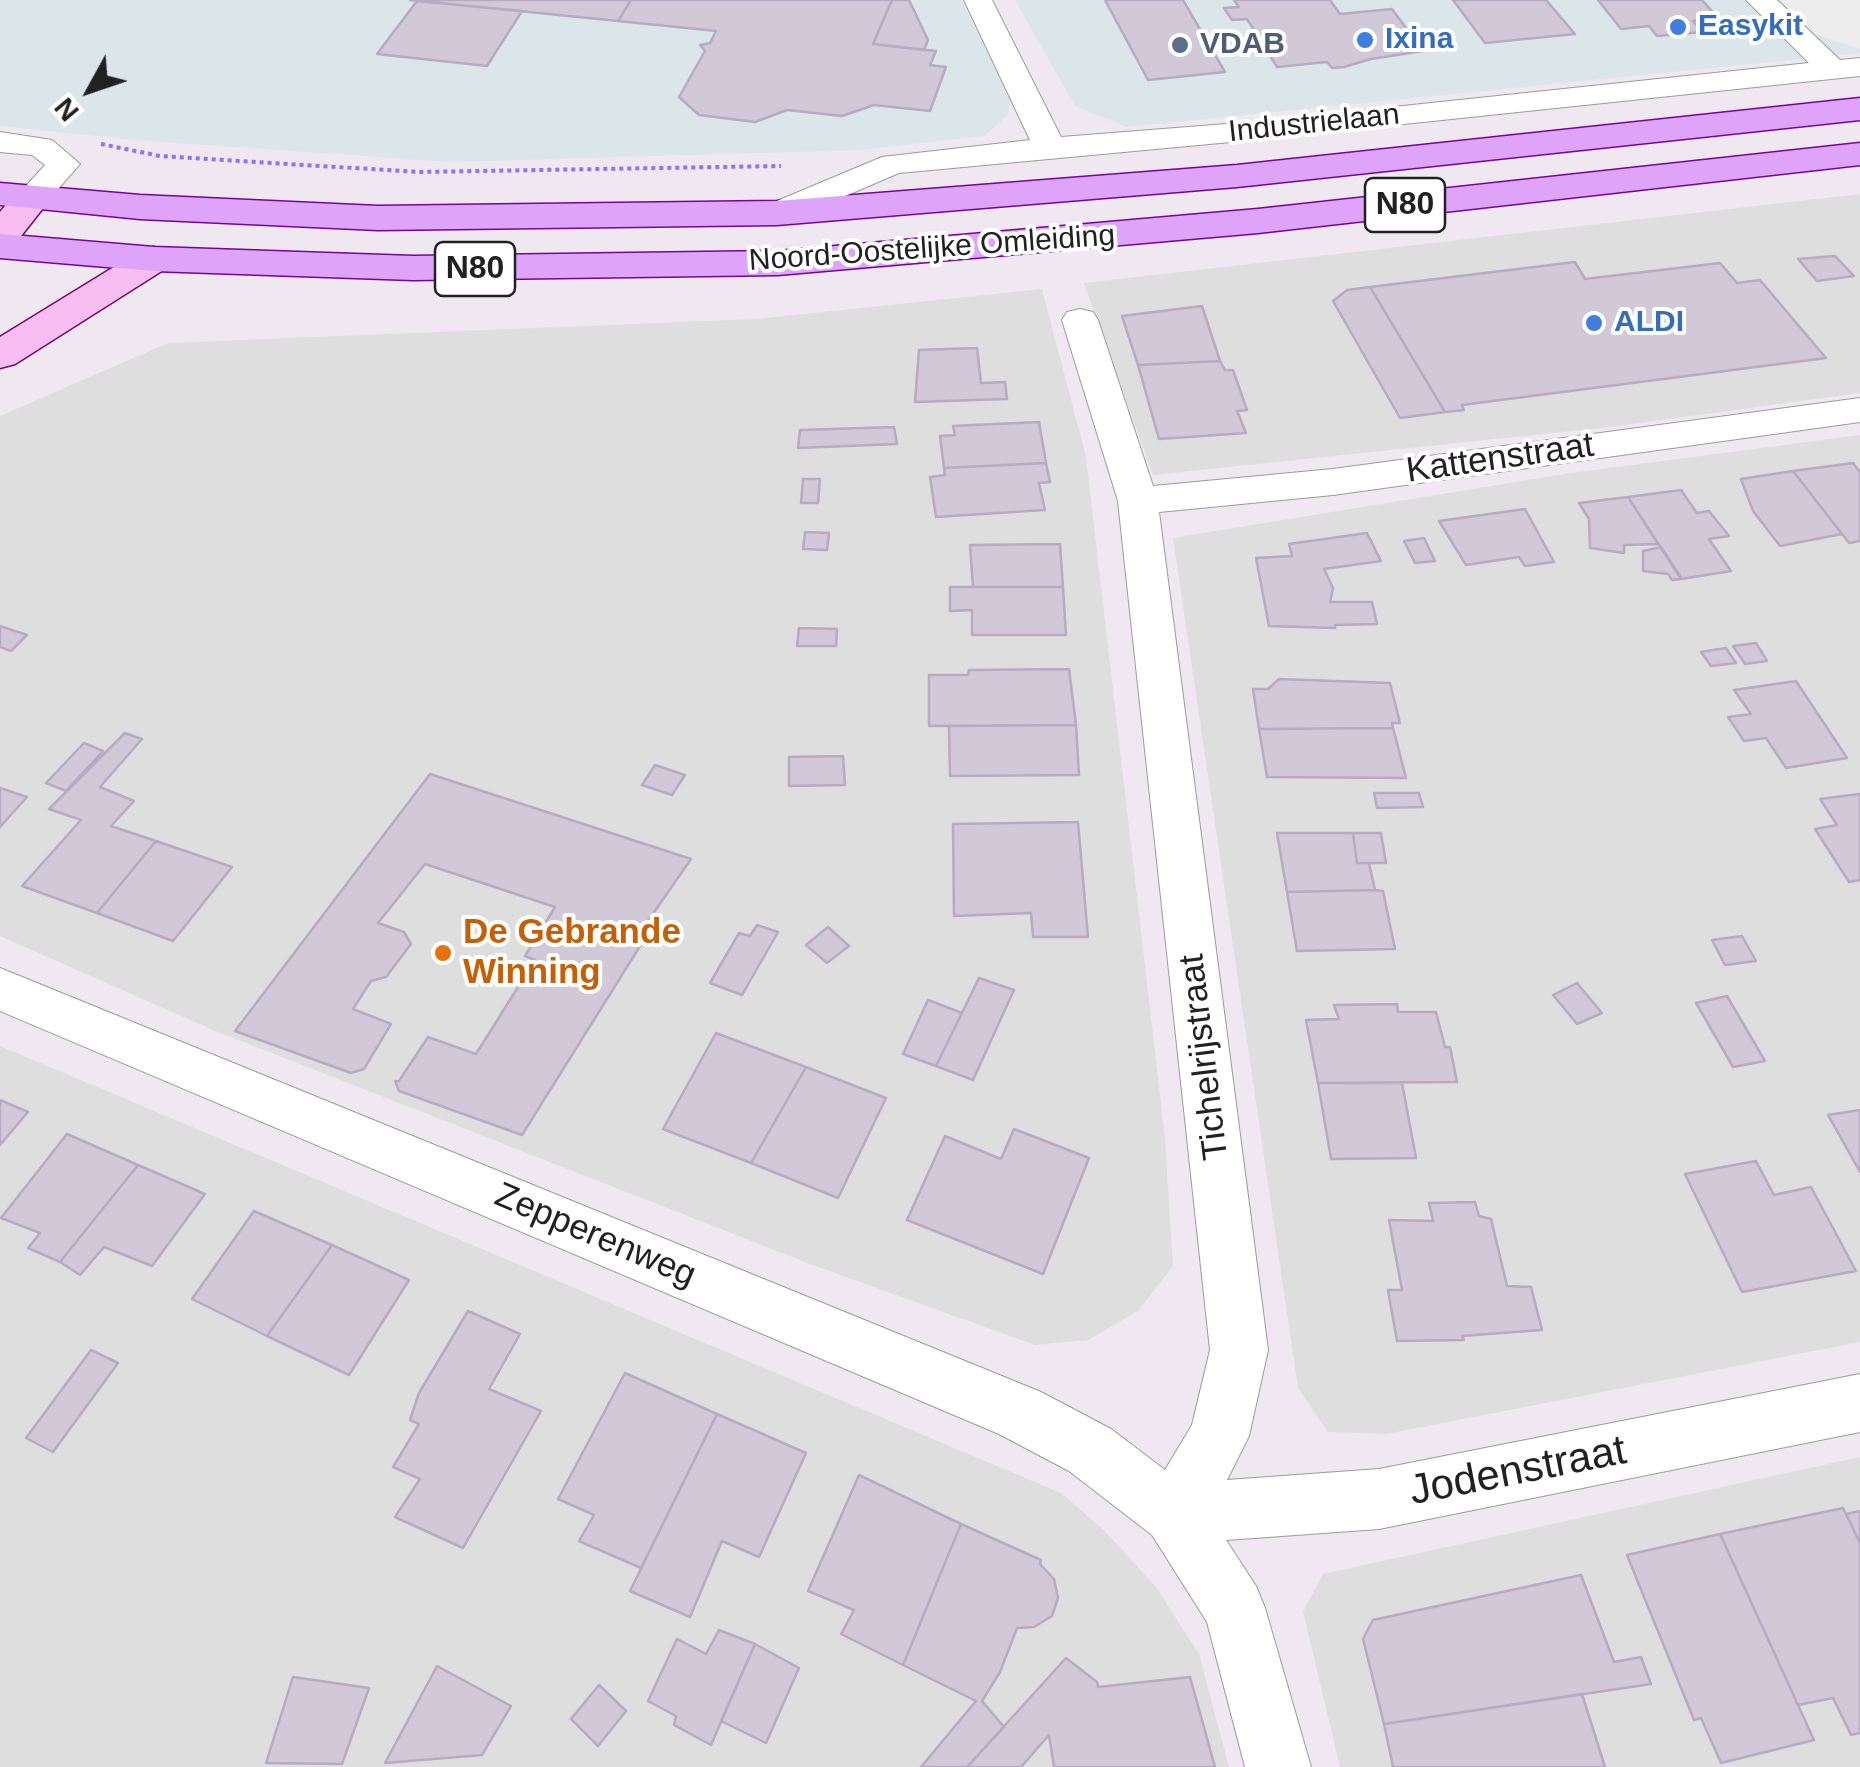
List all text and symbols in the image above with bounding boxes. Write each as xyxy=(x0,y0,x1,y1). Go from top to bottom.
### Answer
place label: Easykit xyxy=(1698,9,1803,45)
marker: Easykit xyxy=(1667,16,1689,38)
place label: Ixina xyxy=(1385,22,1453,58)
place label: VDAB xyxy=(1200,27,1285,63)
marker: Ixina xyxy=(1354,29,1376,51)
marker: VDAB xyxy=(1169,34,1191,56)
north arrow xyxy=(40,40,140,140)
text: N xyxy=(48,92,85,127)
street label: Industrielaan xyxy=(1227,97,1401,151)
road number: N80 xyxy=(1365,178,1445,232)
street label: Noord-Oostelijke Omleiding xyxy=(748,218,1116,280)
road number: N80 xyxy=(435,242,515,296)
place label: ALDI xyxy=(1614,305,1684,341)
marker: ALDI xyxy=(1583,312,1605,334)
street label: Kattenstraat xyxy=(1404,425,1596,493)
place label: De Gebrande Winning xyxy=(463,912,681,994)
marker: De Gebrande Winning xyxy=(432,942,454,964)
street label: Tichelrijstraat xyxy=(1172,952,1238,1162)
street label: Zepperenweg xyxy=(488,1175,702,1297)
street label: Jodenstraat xyxy=(1405,1426,1631,1518)

